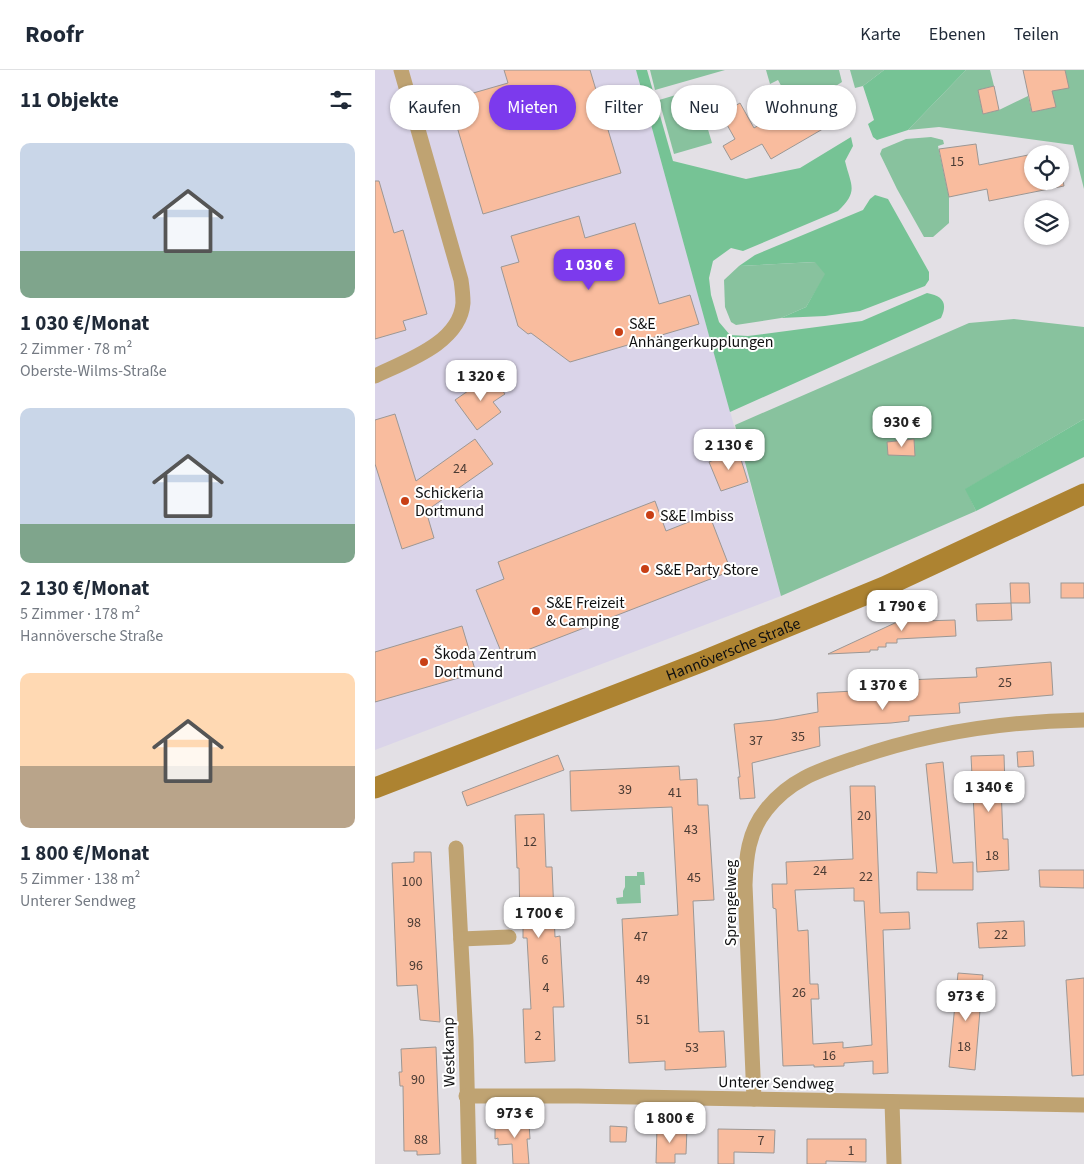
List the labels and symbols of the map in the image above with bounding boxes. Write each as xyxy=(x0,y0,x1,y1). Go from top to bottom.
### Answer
house number: 15 xyxy=(950,152,964,172)
pin: 1 030 € xyxy=(543,248,635,291)
place label: S&E Anhängerkupplungen xyxy=(629,313,774,353)
marker: S&E Anhängerkupplungen xyxy=(613,326,625,338)
pin: 1 320 € xyxy=(435,360,527,402)
pin: 930 € xyxy=(867,406,937,448)
pin: 2 130 € xyxy=(683,428,775,471)
house number: 24 xyxy=(453,459,467,479)
place label: Schickeria Dortmund xyxy=(415,482,484,522)
marker: Schickeria Dortmund xyxy=(399,495,411,507)
place label: S&E Imbiss xyxy=(660,505,734,527)
marker: S&E Imbiss xyxy=(644,509,656,521)
place label: S&E Party Store xyxy=(655,559,758,581)
marker: S&E Party Store xyxy=(639,563,651,575)
pin: 1 790 € xyxy=(856,590,948,632)
place label: S&E Freizeit & Camping xyxy=(546,592,625,632)
marker: S&E Freizeit & Camping xyxy=(530,605,542,617)
street label: Hannöversche Straße xyxy=(663,612,804,687)
place label: Škoda Zentrum Dortmund xyxy=(434,643,537,683)
marker: Škoda Zentrum Dortmund xyxy=(418,656,430,668)
pin: 1 370 € xyxy=(837,668,929,711)
house number: 25 xyxy=(998,673,1012,693)
house number: 35 xyxy=(791,727,805,747)
house number: 37 xyxy=(749,731,763,751)
pin: 1 340 € xyxy=(943,770,1035,813)
house number: 39 xyxy=(618,780,632,800)
house number: 41 xyxy=(668,783,682,803)
house number: 20 xyxy=(857,806,871,826)
house number: 43 xyxy=(684,820,698,840)
house number: 12 xyxy=(523,832,537,852)
house number: 18 xyxy=(985,846,999,866)
street label: Sprengelweg xyxy=(720,860,742,946)
house number: 24 xyxy=(813,861,827,881)
house number: 22 xyxy=(859,867,873,887)
house number: 45 xyxy=(687,868,701,888)
house number: 100 xyxy=(402,872,422,892)
pin: 1 700 € xyxy=(493,896,585,939)
house number: 98 xyxy=(407,913,421,933)
house number: 22 xyxy=(994,925,1008,945)
house number: 47 xyxy=(634,927,648,947)
house number: 6 xyxy=(542,950,549,970)
house number: 96 xyxy=(409,956,423,976)
house number: 49 xyxy=(636,970,650,990)
house number: 4 xyxy=(543,978,550,998)
pin: 973 € xyxy=(931,980,1001,1022)
house number: 26 xyxy=(792,983,806,1003)
house number: 51 xyxy=(636,1010,650,1030)
street label: Westkamp xyxy=(437,1017,461,1087)
house number: 2 xyxy=(535,1026,542,1046)
house number: 18 xyxy=(957,1037,971,1057)
house number: 53 xyxy=(685,1038,699,1058)
house number: 16 xyxy=(822,1046,836,1066)
house number: 90 xyxy=(411,1070,425,1090)
street label: Unterer Sendweg xyxy=(718,1071,834,1095)
pin: 973 € xyxy=(480,1096,550,1139)
pin: 1 800 € xyxy=(624,1102,716,1144)
house number: 88 xyxy=(414,1130,428,1150)
house number: 7 xyxy=(758,1131,765,1151)
house number: 1 xyxy=(848,1141,855,1161)

